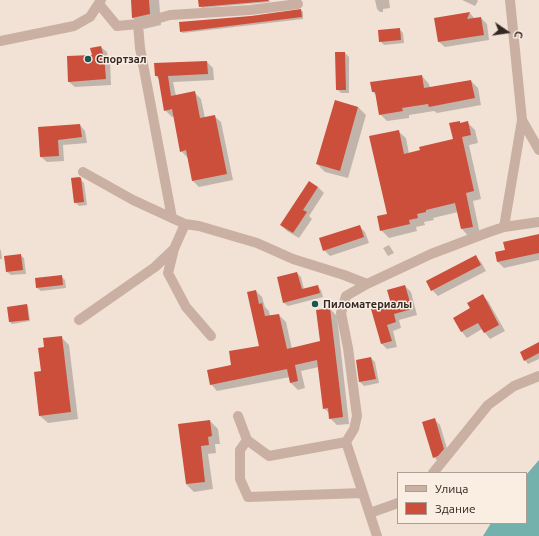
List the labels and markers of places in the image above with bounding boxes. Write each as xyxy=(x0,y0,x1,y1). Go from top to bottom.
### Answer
place label: Спортзал xyxy=(96,52,146,66)
marker: Спортзал xyxy=(83,54,93,64)
place label: Пиломатериалы xyxy=(323,297,412,311)
marker: Пиломатериалы xyxy=(310,299,320,309)

